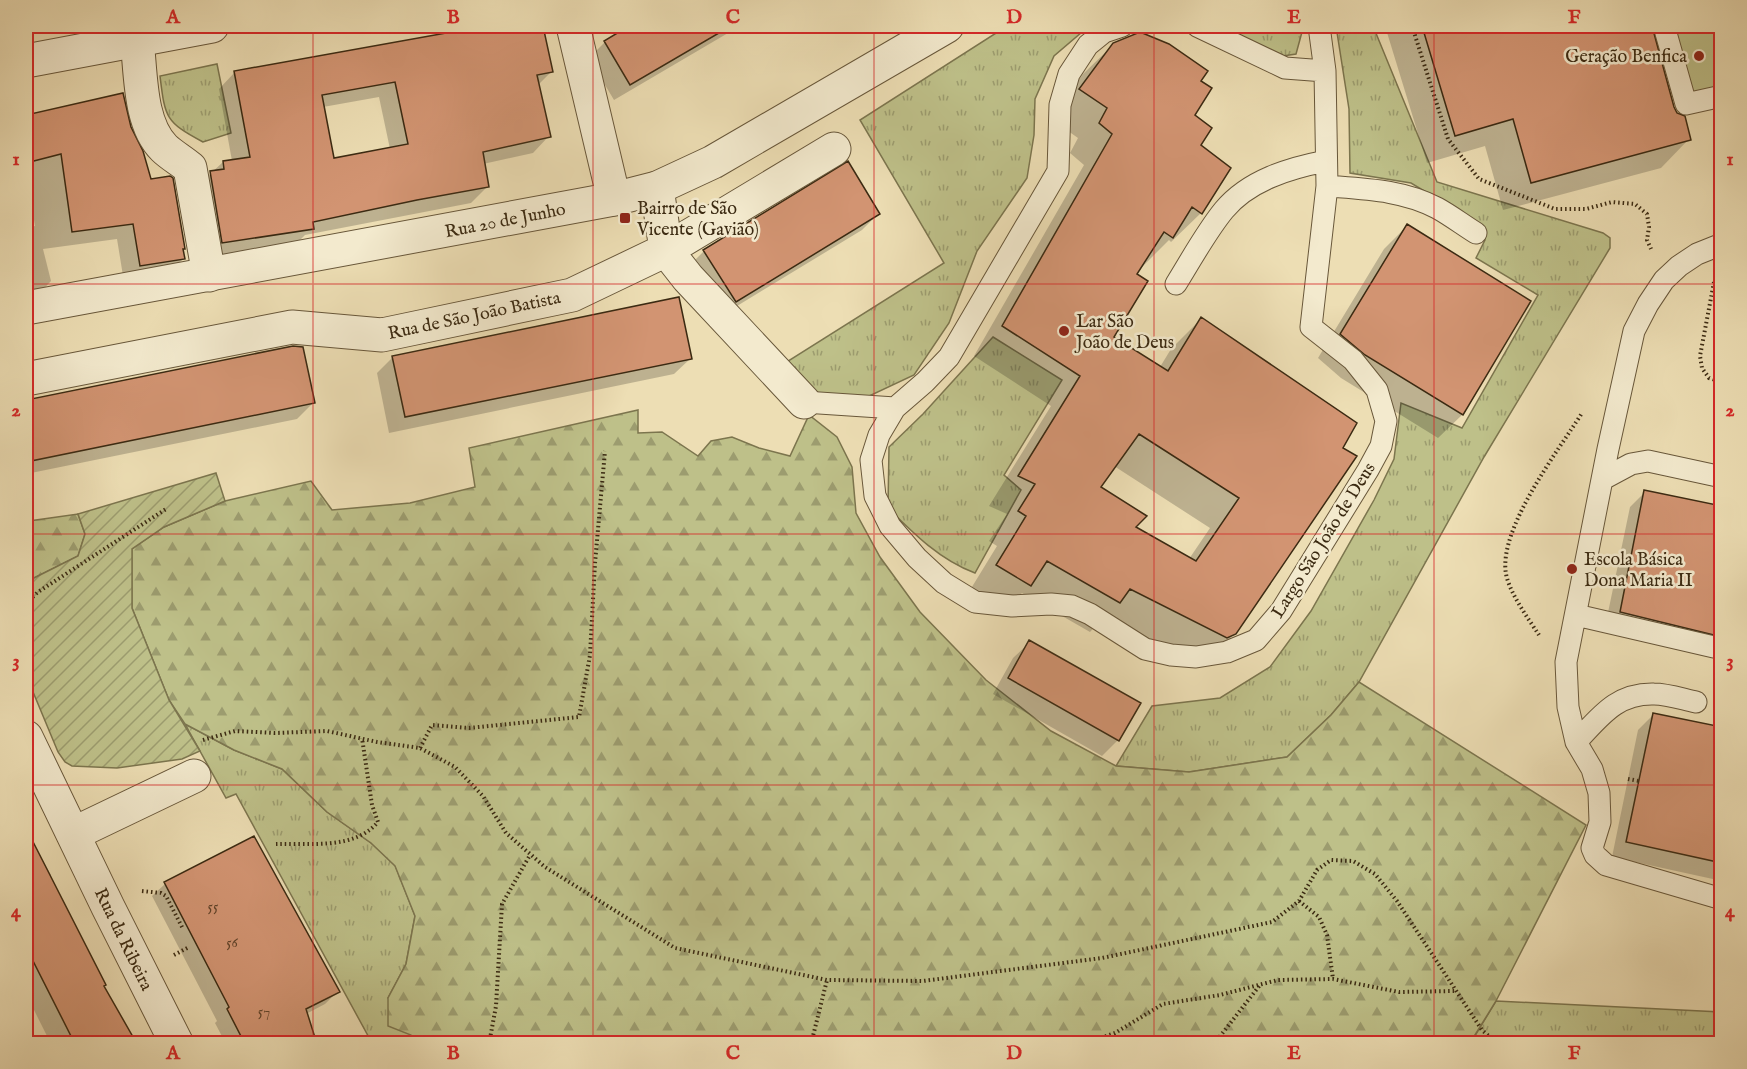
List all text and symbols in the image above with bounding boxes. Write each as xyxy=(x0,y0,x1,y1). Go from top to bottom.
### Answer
text: A xyxy=(165,5,181,30)
text: B xyxy=(446,5,460,30)
text: C xyxy=(726,5,740,30)
text: D xyxy=(1006,5,1022,30)
text: E xyxy=(1287,5,1301,30)
text: F xyxy=(1568,5,1581,30)
place label: Geração Benfica xyxy=(1565,46,1687,69)
marker: Geração Benfica xyxy=(1692,49,1706,63)
text: 1 xyxy=(12,147,20,172)
text: 1 xyxy=(1726,147,1734,172)
street label: Rua 20 de Junho xyxy=(443,198,568,244)
place label: Bairro de São Vicente (Gavião) xyxy=(636,198,759,242)
marker: Bairro de São Vicente (Gavião) xyxy=(618,211,632,225)
street label: Rua de São João Batista xyxy=(386,287,563,346)
place label: Lar São João de Deus xyxy=(1074,311,1174,355)
marker: Lar São João de Deus xyxy=(1057,324,1071,338)
text: 2 xyxy=(11,398,21,423)
text: 2 xyxy=(1725,398,1735,423)
street label: Largo São João de Deus xyxy=(1267,459,1382,623)
place label: Escola Básica Dona Maria II xyxy=(1584,549,1693,593)
marker: Escola Básica Dona Maria II xyxy=(1565,562,1579,576)
text: 3 xyxy=(12,649,20,674)
text: 3 xyxy=(1726,649,1734,674)
street label: Rua da Ribeira xyxy=(88,885,157,995)
house number: 55 xyxy=(208,897,219,916)
text: 4 xyxy=(11,899,22,924)
text: 4 xyxy=(1725,899,1736,924)
house number: 56 xyxy=(226,933,239,952)
house number: 57 xyxy=(258,1002,270,1021)
text: A xyxy=(165,1041,181,1066)
text: B xyxy=(446,1041,460,1066)
text: C xyxy=(726,1041,740,1066)
text: D xyxy=(1006,1041,1022,1066)
text: E xyxy=(1287,1041,1301,1066)
text: F xyxy=(1568,1041,1581,1066)

